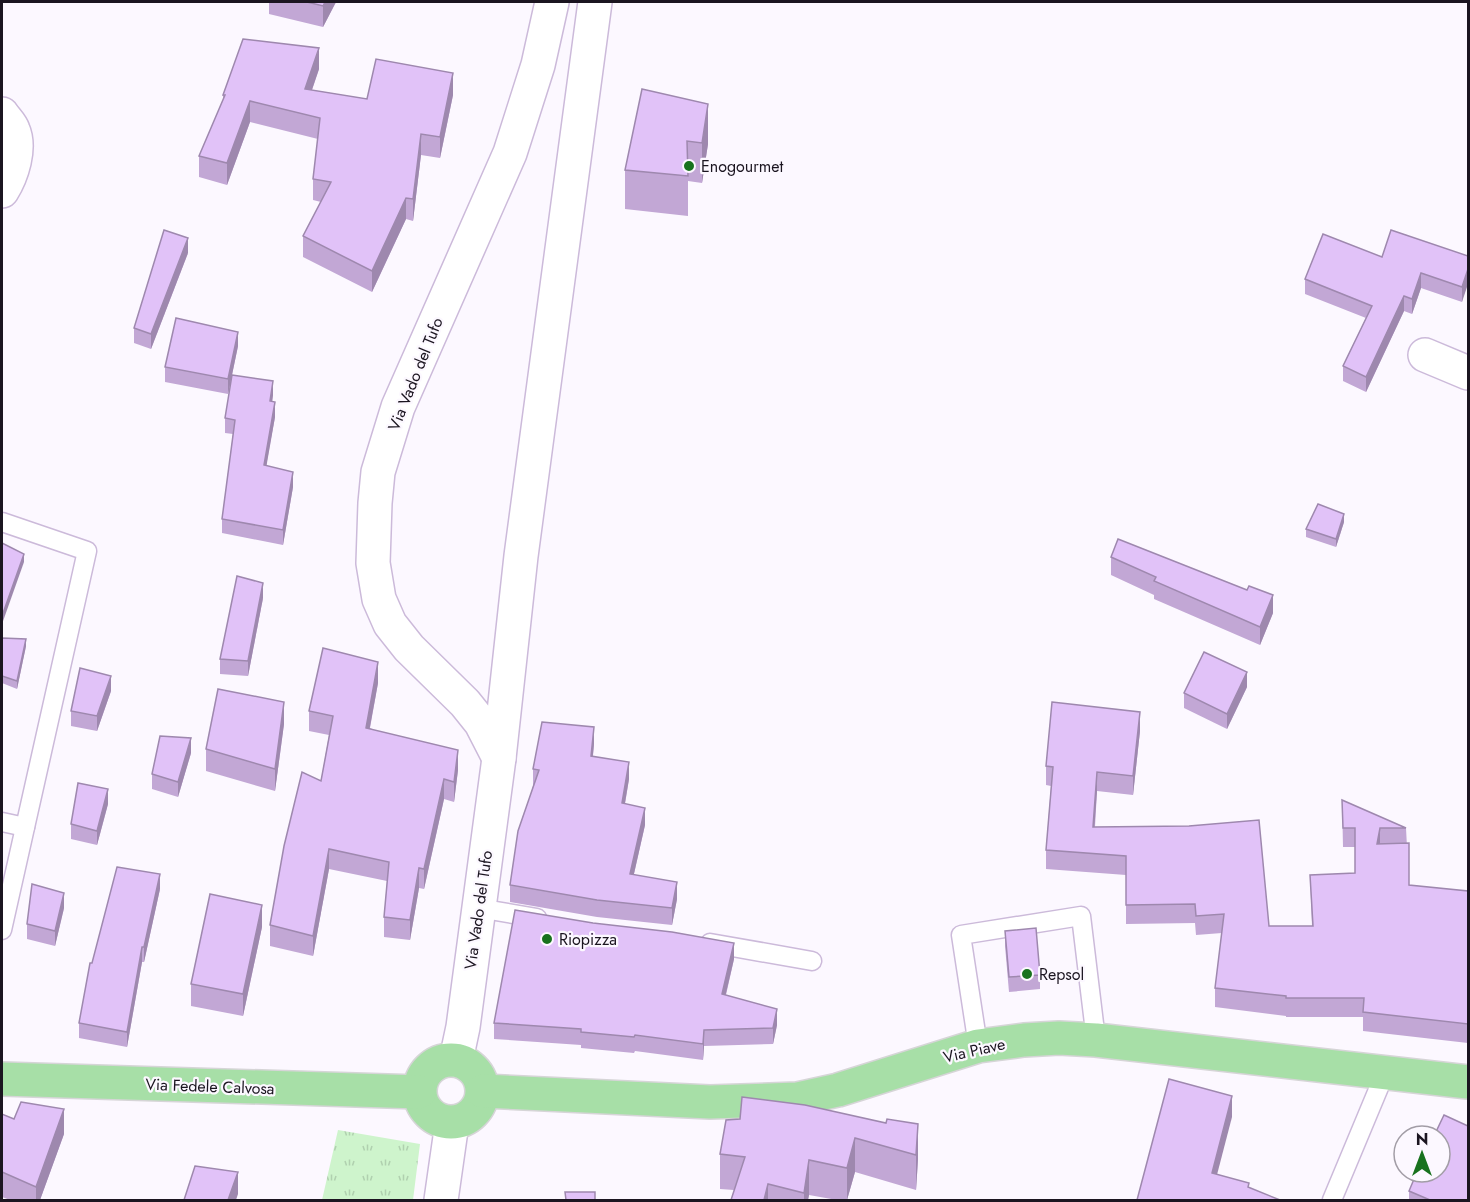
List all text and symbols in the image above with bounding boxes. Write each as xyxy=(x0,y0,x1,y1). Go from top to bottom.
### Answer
place label: Enogourmet xyxy=(701,155,783,178)
marker: Enogourmet xyxy=(682,159,696,173)
street label: Via Vado del Tufo xyxy=(382,314,449,434)
street label: Via Vado del Tufo xyxy=(459,849,498,971)
place label: Riopizza xyxy=(559,928,617,951)
marker: Riopizza xyxy=(540,932,554,946)
place label: Repsol xyxy=(1039,963,1084,986)
marker: Repsol xyxy=(1020,967,1034,981)
street label: Via Piave xyxy=(941,1032,1007,1069)
street label: Via Fedele Calvosa xyxy=(145,1073,275,1100)
north arrow xyxy=(1392,1124,1452,1184)
text: N xyxy=(1416,1128,1428,1151)

